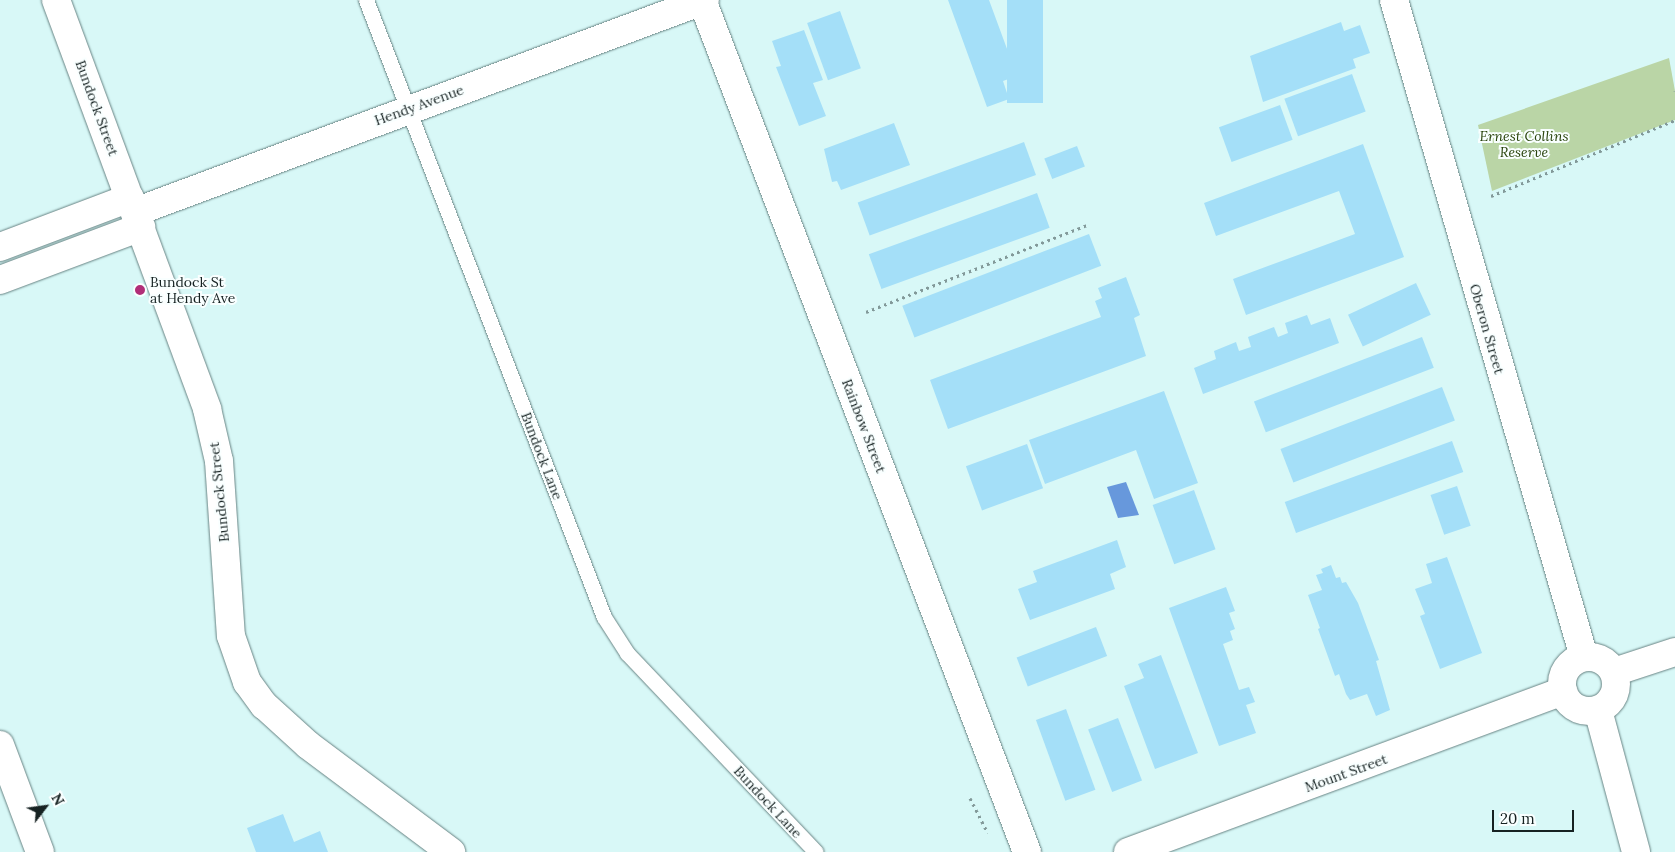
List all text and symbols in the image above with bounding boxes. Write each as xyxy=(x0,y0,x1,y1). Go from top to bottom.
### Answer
street label: Bundock Street xyxy=(72,58,122,158)
street label: Hendy Avenue xyxy=(372,81,466,129)
park label: Ernest Collins Reserve xyxy=(1480,128,1568,160)
place label: Bundock St at Hendy Ave xyxy=(150,274,235,306)
street label: Oberon Street xyxy=(1466,282,1508,376)
marker: Bundock St at Hendy Ave xyxy=(134,284,146,296)
street label: Rainbow Street xyxy=(838,377,890,475)
street label: Bundock Lane xyxy=(518,410,566,502)
street label: Bundock Street xyxy=(205,441,233,543)
street label: Mount Street xyxy=(1303,750,1389,796)
street label: Bundock Lane xyxy=(730,762,806,842)
north arrow xyxy=(20,782,70,832)
text: N xyxy=(47,790,68,809)
scale bar xyxy=(1495,800,1578,832)
text: 20 m xyxy=(1500,809,1535,828)

